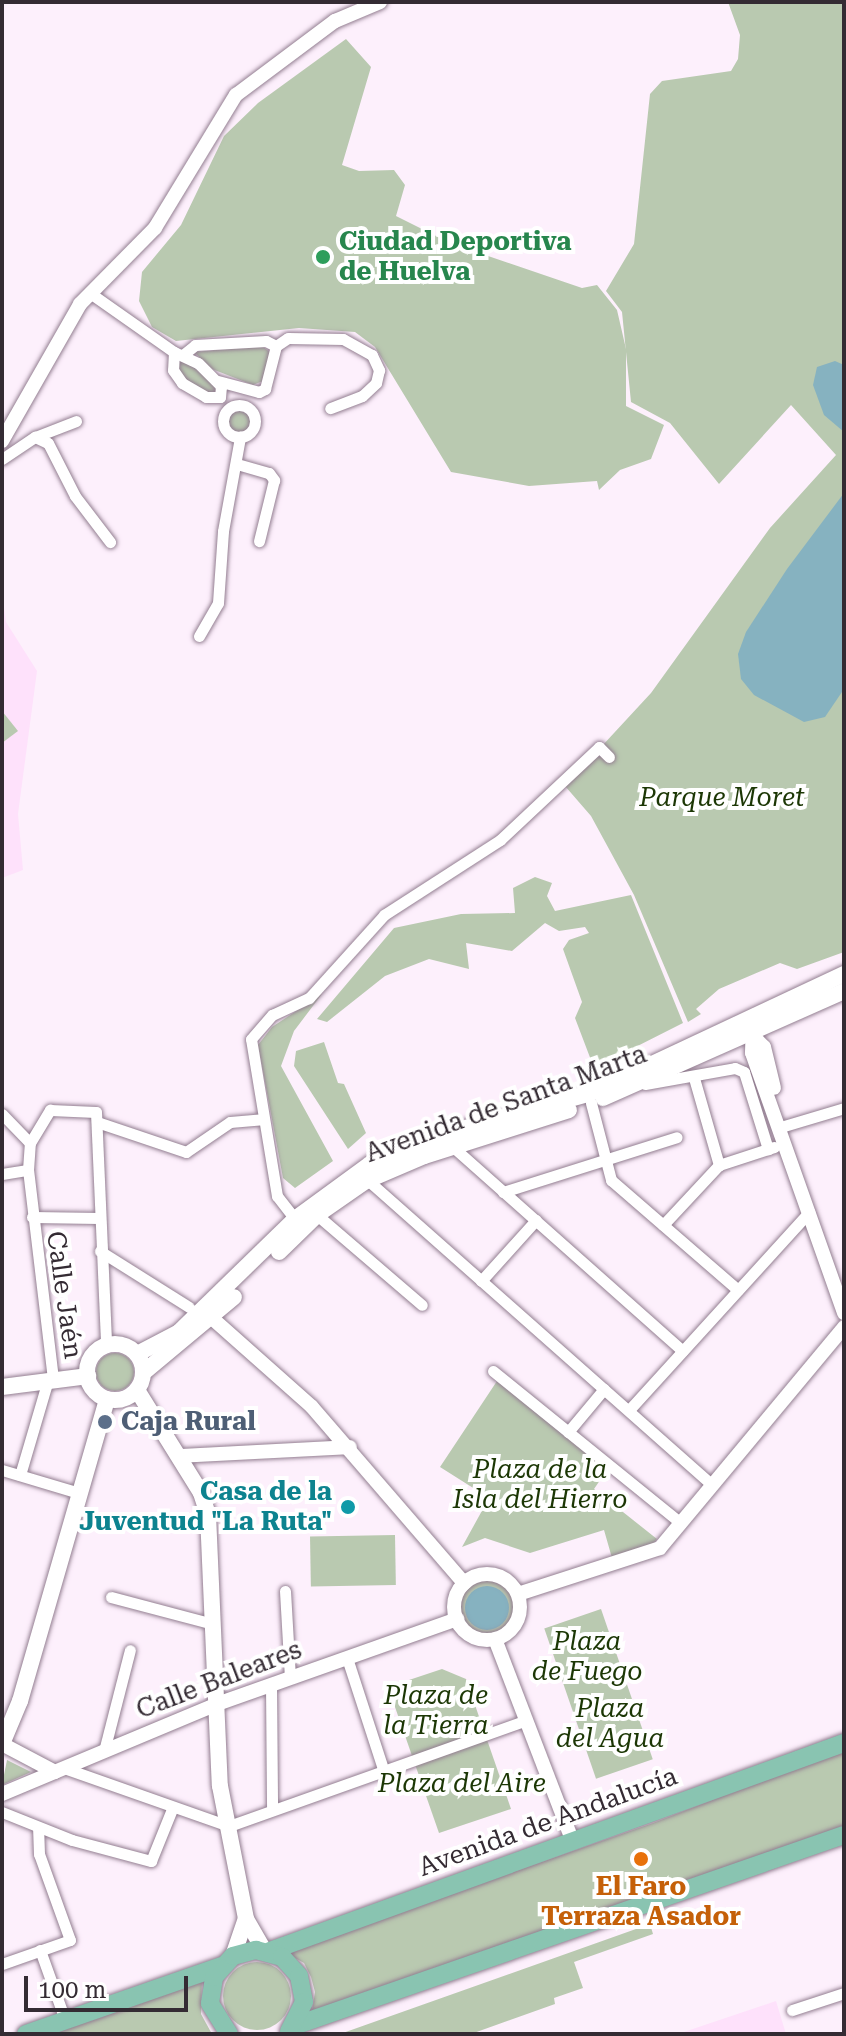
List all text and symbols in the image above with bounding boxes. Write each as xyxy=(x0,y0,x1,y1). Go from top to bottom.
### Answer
place label: Ciudad Deportiva de Huelva xyxy=(339,226,572,288)
marker: Ciudad Deportiva de Huelva xyxy=(314,248,332,266)
park label: Parque Moret xyxy=(639,782,805,814)
street label: Avenida de Santa Marta xyxy=(361,1039,651,1169)
street label: Calle Jaén xyxy=(40,1229,88,1361)
place label: Caja Rural xyxy=(121,1406,256,1438)
marker: Caja Rural xyxy=(96,1413,114,1431)
park label: Plaza de la Isla del Hierro xyxy=(453,1454,627,1516)
place label: Casa de la Juventud "La Ruta" xyxy=(79,1476,332,1538)
marker: Casa de la Juventud "La Ruta" xyxy=(339,1498,357,1516)
park label: Plaza de Fuego xyxy=(532,1626,642,1688)
street label: Calle Baleares xyxy=(132,1634,306,1726)
park label: Plaza de la Tierra xyxy=(383,1680,489,1742)
park label: Plaza del Agua xyxy=(556,1693,664,1754)
street label: Avenida de Andalucía xyxy=(414,1761,682,1883)
park label: Plaza del Aire xyxy=(378,1768,546,1800)
marker: El Faro Terraza Asador xyxy=(632,1850,650,1868)
place label: El Faro Terraza Asador xyxy=(541,1871,741,1932)
scale bar xyxy=(28,1960,192,2010)
text: 100 m xyxy=(38,1976,106,2004)

